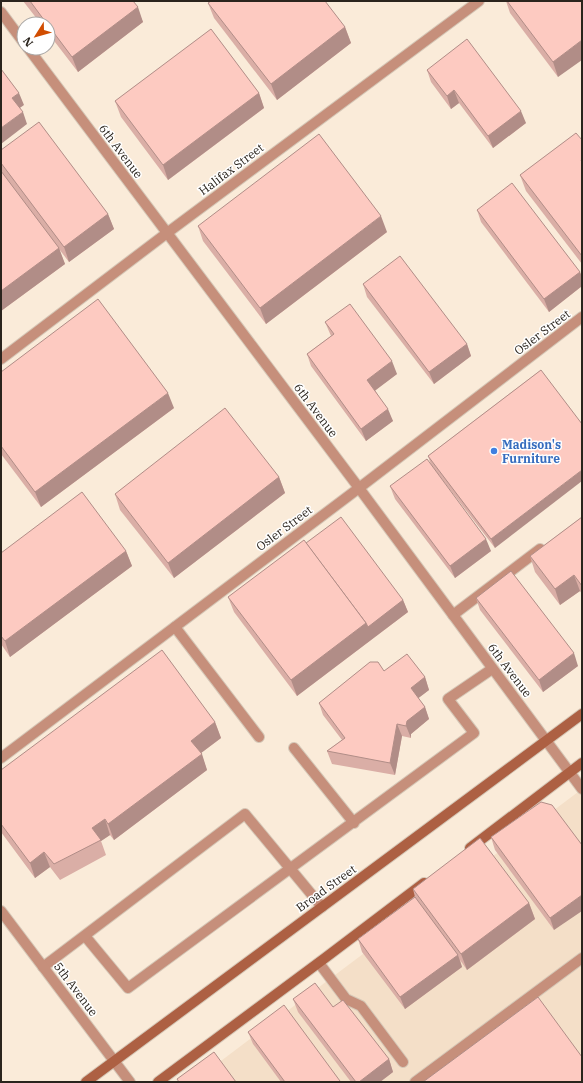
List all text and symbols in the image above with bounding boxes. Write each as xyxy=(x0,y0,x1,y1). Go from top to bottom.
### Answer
north arrow xyxy=(16,16,56,56)
text: N xyxy=(20,34,36,50)
street label: 6th Avenue xyxy=(96,121,146,181)
street label: Halifax Street xyxy=(196,140,266,198)
street label: Osler Street xyxy=(511,306,573,358)
street label: 6th Avenue xyxy=(291,380,341,440)
place label: Madison's Furniture xyxy=(502,437,561,466)
marker: Madison's Furniture xyxy=(489,446,499,456)
street label: Osler Street xyxy=(253,502,315,554)
street label: 6th Avenue xyxy=(485,640,535,700)
street label: Broad Street xyxy=(293,861,359,915)
street label: 5th Avenue xyxy=(51,959,101,1019)

